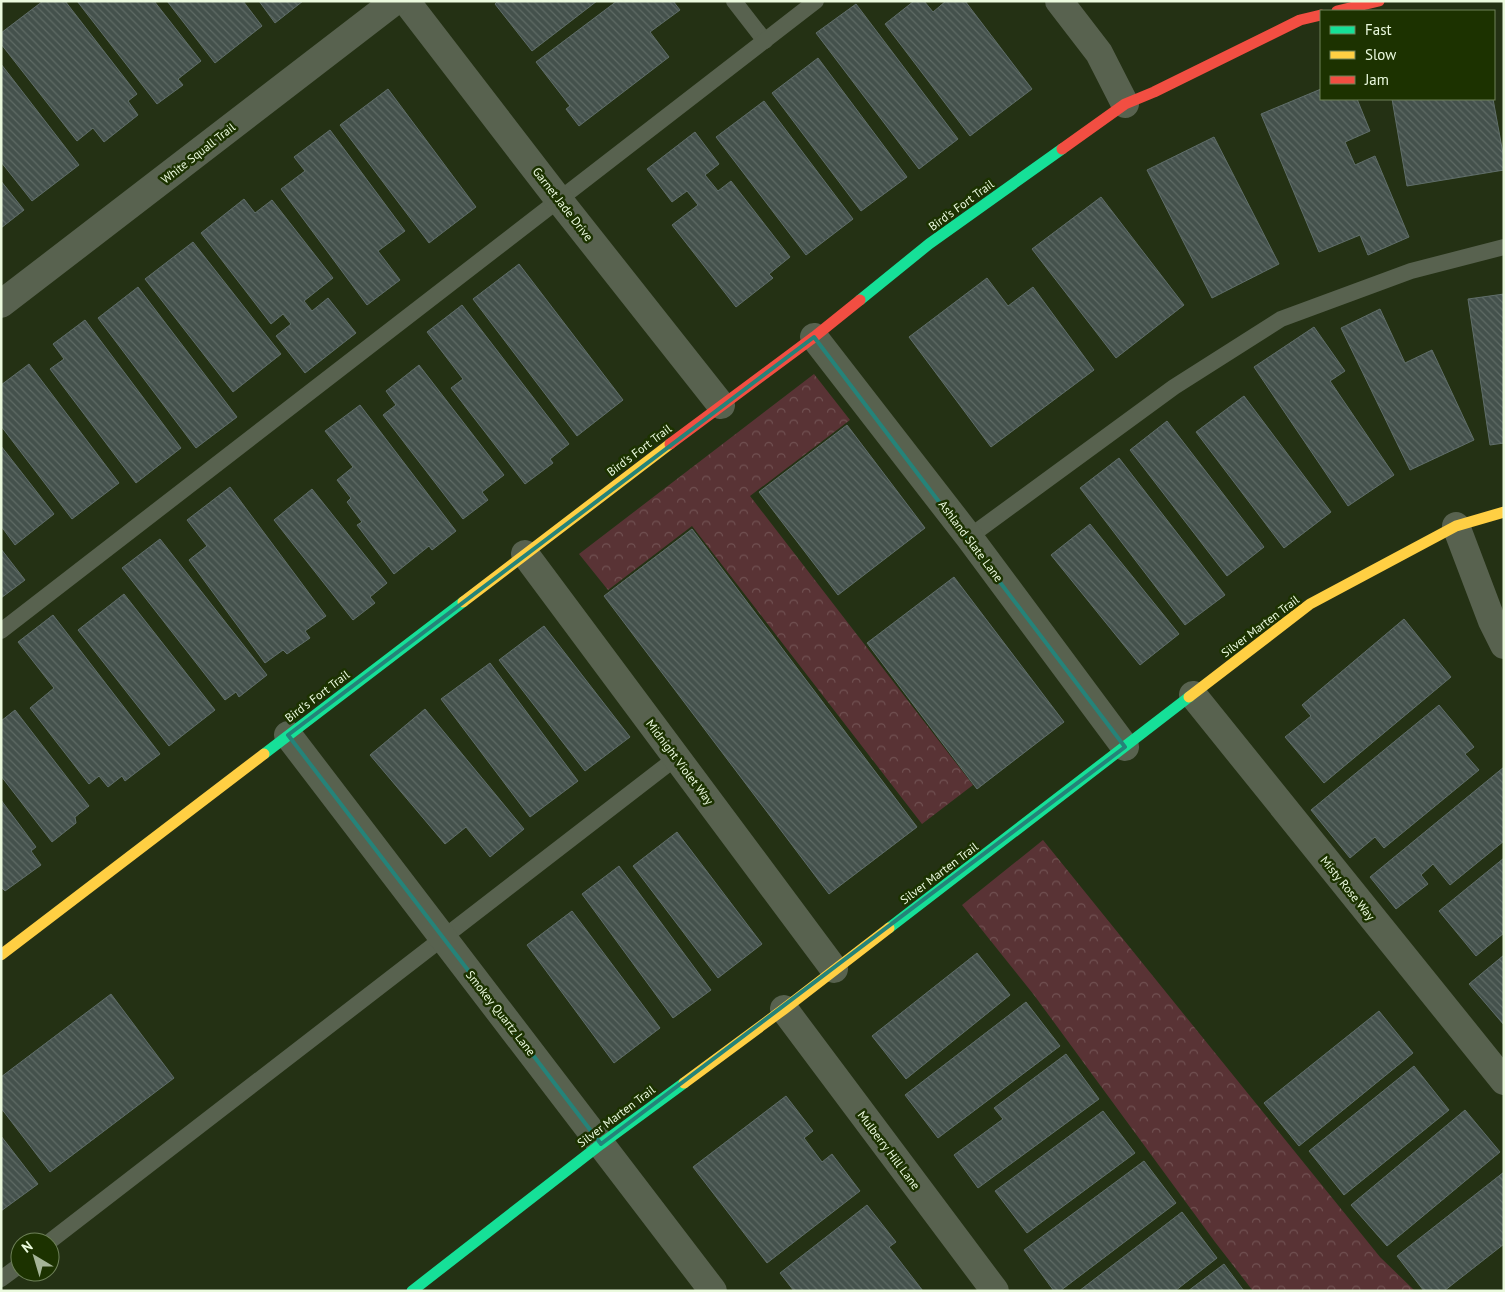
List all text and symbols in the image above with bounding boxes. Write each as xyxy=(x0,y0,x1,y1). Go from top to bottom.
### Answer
legend xyxy=(1320,10,1495,100)
text: Fast xyxy=(1365,20,1392,39)
text: Slow xyxy=(1365,45,1396,64)
text: Jam xyxy=(1364,70,1389,89)
street label: White Squall Trail xyxy=(158,119,239,187)
street label: Garnet Jade Drive xyxy=(530,164,596,244)
street label: Bird's Fort Trail xyxy=(925,176,997,234)
street label: Bird's Fort Trail xyxy=(604,421,675,479)
street label: Ashland Slate Lane xyxy=(936,497,1006,585)
street label: Silver Marten Trail xyxy=(1218,592,1302,660)
street label: Bird's Fort Trail xyxy=(282,667,353,725)
street label: Midnight Violet Way xyxy=(643,716,717,808)
street label: Silver Marten Trail xyxy=(897,839,981,907)
street label: Misty Rose Way xyxy=(1318,853,1379,923)
street label: Smokey Quartz Lane xyxy=(463,967,539,1059)
street label: Silver Marten Trail xyxy=(574,1082,658,1150)
street label: Mulberry Hill Lane xyxy=(855,1108,923,1192)
north arrow xyxy=(10,1232,60,1282)
text: N xyxy=(18,1237,36,1257)

